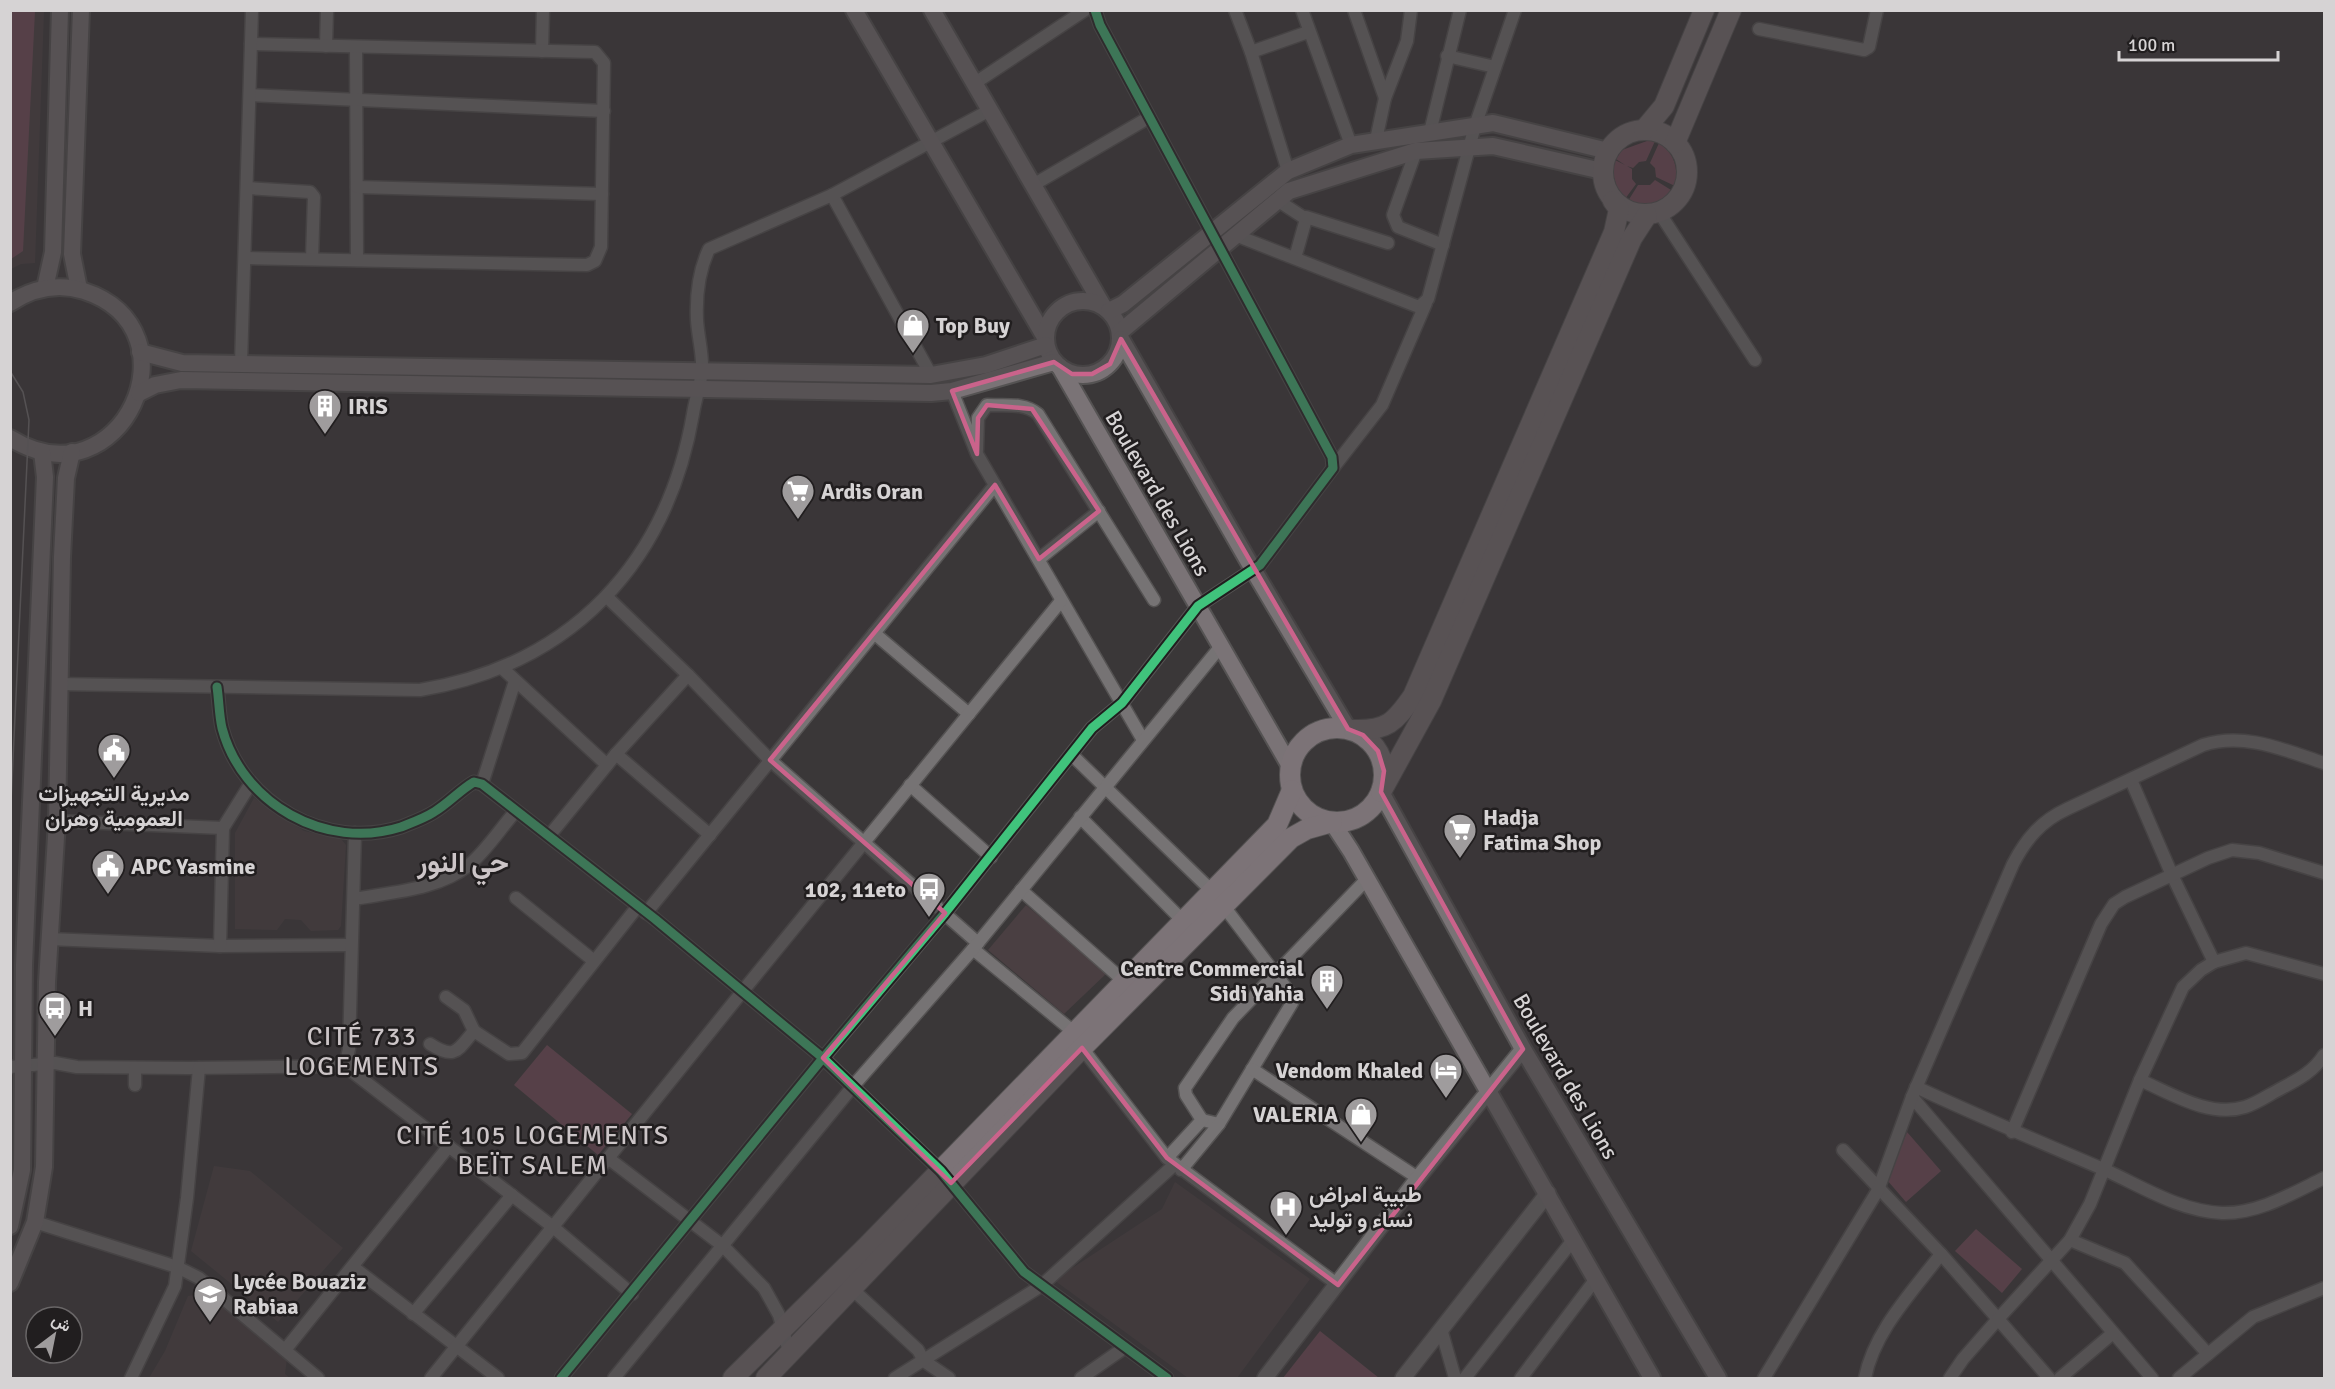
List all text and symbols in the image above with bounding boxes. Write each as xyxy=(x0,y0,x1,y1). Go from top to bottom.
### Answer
scale bar xyxy=(2119,24,2278,62)
text: 100 m xyxy=(2128,34,2175,56)
shop icon: Top Buy xyxy=(895,307,931,354)
place label: Top Buy xyxy=(936,312,1010,339)
building icon: IRIS xyxy=(307,388,343,435)
place label: IRIS xyxy=(348,393,388,420)
street label: Boulevard des Lions xyxy=(1099,406,1216,581)
supermarket icon: Ardis Oran xyxy=(780,473,816,520)
place label: Ardis Oran xyxy=(821,478,923,505)
public building icon: مديرية التجهيزات العمومية وهران xyxy=(96,732,132,779)
place label: مديرية التجهيزات العمومية وهران xyxy=(38,780,190,832)
place label: Hadja Fatima Shop xyxy=(1483,804,1601,856)
supermarket icon: Hadja Fatima Shop xyxy=(1442,812,1478,859)
district label: حي النور xyxy=(416,846,509,886)
public building icon: APC Yasmine xyxy=(90,848,126,895)
place label: APC Yasmine xyxy=(131,853,255,880)
bus stop icon: 102, 11eto xyxy=(911,871,947,918)
place label: 102, 11eto xyxy=(805,876,906,903)
place label: Centre Commercial Sidi Yahia xyxy=(1120,955,1304,1007)
building icon: Centre Commercial Sidi Yahia xyxy=(1309,963,1345,1010)
street label: Boulevard des Lions xyxy=(1507,989,1624,1164)
bus stop icon: H xyxy=(37,990,73,1037)
place label: H xyxy=(78,995,93,1022)
district label: CITÉ 733 LOGEMENTS xyxy=(284,1021,440,1083)
hotel icon: Vendom Khaled xyxy=(1428,1052,1464,1099)
place label: Vendom Khaled xyxy=(1275,1057,1423,1084)
shop icon: VALERIA xyxy=(1343,1096,1379,1143)
place label: VALERIA xyxy=(1253,1101,1338,1128)
district label: CITÉ 105 LOGEMENTS BEÏT SALEM xyxy=(396,1120,670,1182)
place label: طبيبة امراض نساء و توليد xyxy=(1309,1181,1422,1233)
hospital icon: طبيبة امراض نساء و توليد xyxy=(1268,1189,1304,1236)
place label: Lycée Bouaziz Rabiaa xyxy=(233,1268,366,1320)
school or university icon: Lycée Bouaziz Rabiaa xyxy=(192,1276,228,1323)
north arrow xyxy=(24,1305,84,1365)
text: ش xyxy=(48,1310,75,1337)

